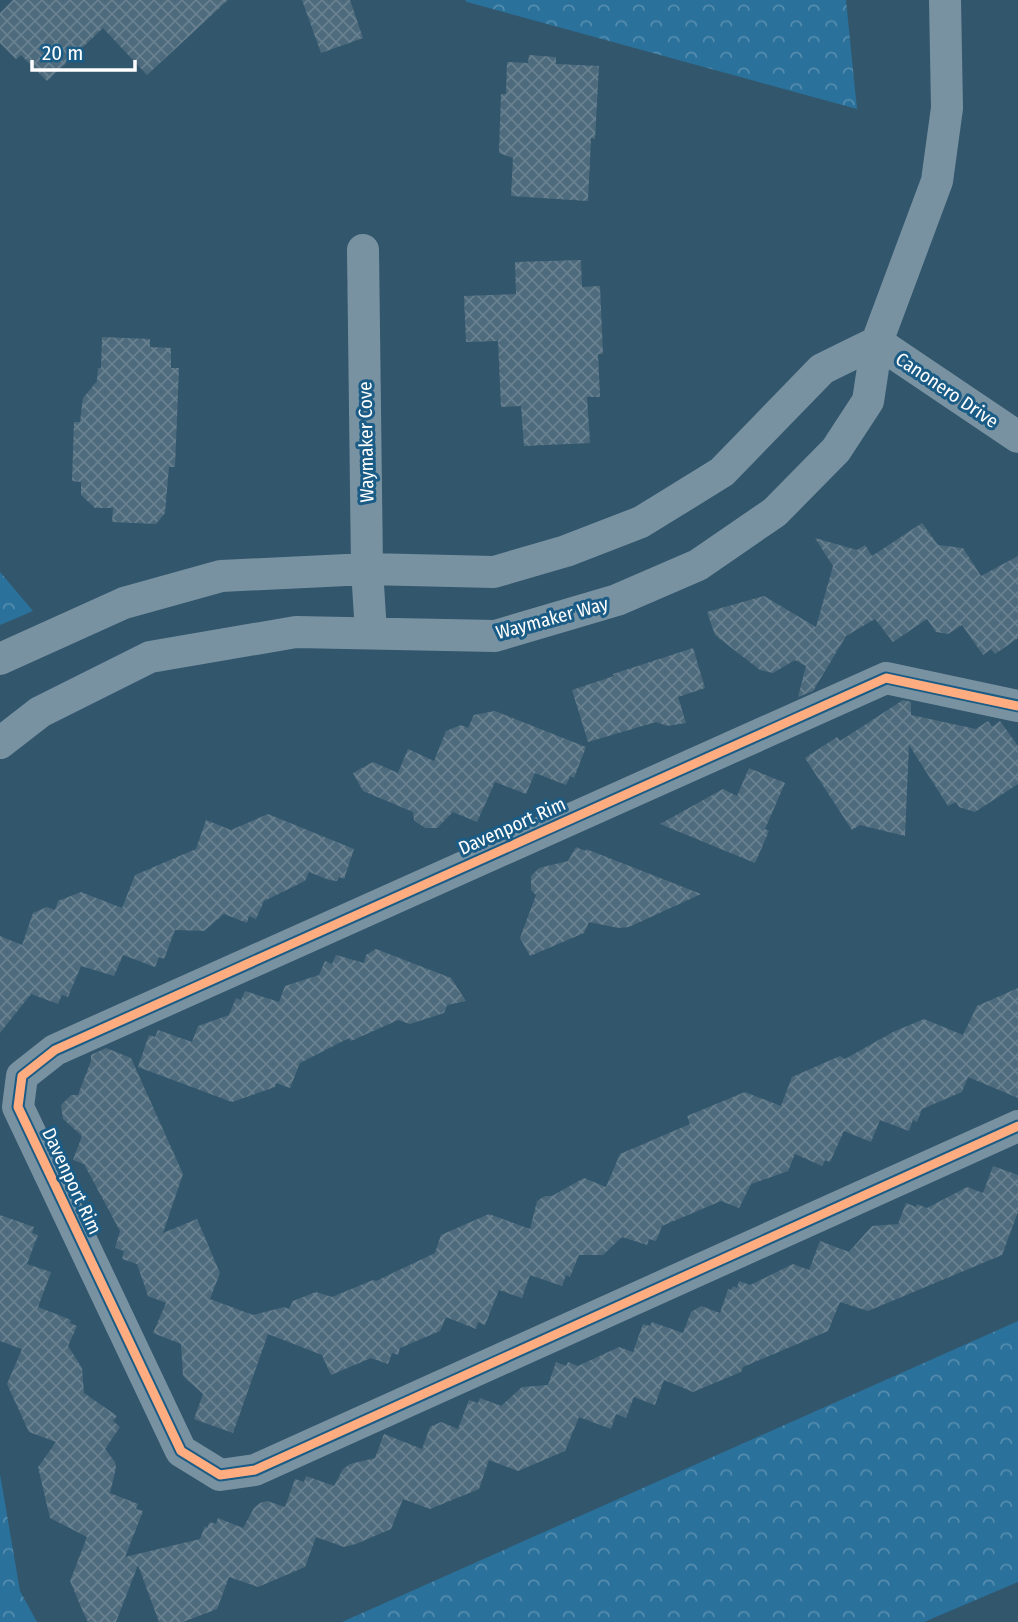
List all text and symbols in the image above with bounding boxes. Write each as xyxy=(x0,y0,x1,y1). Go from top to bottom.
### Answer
scale bar xyxy=(32,28,135,72)
text: 20 m xyxy=(42,40,83,66)
street label: Canonero Drive xyxy=(891,347,1003,433)
street label: Waymaker Cove xyxy=(353,381,379,503)
street label: Waymaker Way xyxy=(493,592,611,644)
street label: Davenport Rim xyxy=(455,792,569,860)
street label: Davenport Rim xyxy=(37,1124,107,1238)

